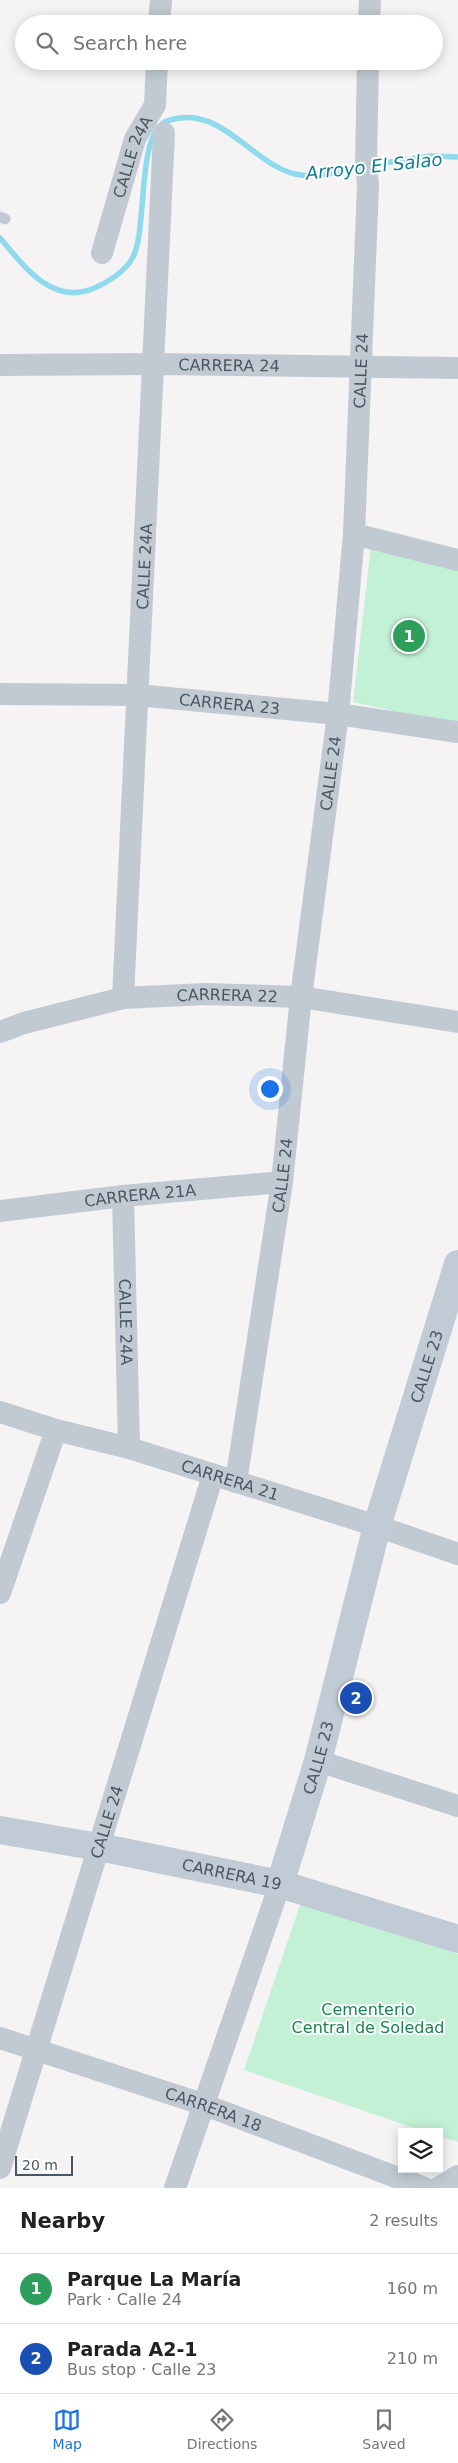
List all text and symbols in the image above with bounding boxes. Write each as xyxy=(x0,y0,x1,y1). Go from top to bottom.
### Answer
search box xyxy=(15,15,443,70)
icon: search xyxy=(33,29,61,57)
text: Search here xyxy=(73,32,187,54)
street label: CALLE 24A xyxy=(109,112,156,200)
water label: Arroyo El Salao xyxy=(304,148,443,184)
street label: CALLE 24 xyxy=(350,333,372,409)
street label: CARRERA 24 xyxy=(178,355,280,375)
street label: CALLE 24A xyxy=(133,523,156,610)
pin: 1 xyxy=(393,617,425,655)
street label: CARRERA 23 xyxy=(178,690,281,718)
street label: CALLE 24 xyxy=(316,735,345,812)
street label: CARRERA 22 xyxy=(176,984,278,1006)
your location xyxy=(257,1076,283,1102)
street label: CALLE 24 xyxy=(268,1137,296,1214)
street label: CARRERA 21A xyxy=(83,1180,197,1210)
street label: CALLE 24A xyxy=(115,1279,137,1365)
street label: CALLE 23 xyxy=(406,1328,447,1405)
street label: CARRERA 21 xyxy=(179,1456,281,1504)
pin: 2 xyxy=(340,1679,372,1717)
street label: CALLE 23 xyxy=(299,1719,337,1797)
street label: CALLE 24 xyxy=(86,1783,127,1861)
street label: CARRERA 19 xyxy=(180,1855,283,1894)
park label: Cementerio Central de Soledad xyxy=(292,2000,444,2037)
street label: CARRERA 18 xyxy=(163,2083,265,2135)
map controls xyxy=(398,2128,443,2173)
button: layers xyxy=(398,2128,443,2173)
scale bar xyxy=(15,2153,72,2176)
text: 20 m xyxy=(22,2157,58,2173)
text: Nearby xyxy=(20,2209,105,2233)
text: 2 results xyxy=(369,2211,438,2230)
text: Parque La María xyxy=(67,2268,241,2290)
text: 1 xyxy=(30,2279,42,2298)
text: 160 m xyxy=(387,2279,438,2298)
text: Park · Calle 24 xyxy=(67,2290,182,2309)
text: Parada A2-1 xyxy=(67,2338,198,2360)
text: 2 xyxy=(30,2349,42,2368)
text: 210 m xyxy=(387,2349,438,2368)
text: Bus stop · Calle 23 xyxy=(67,2360,217,2379)
tab: Map xyxy=(52,2406,82,2452)
tab: Directions xyxy=(187,2406,257,2452)
tab: Saved xyxy=(362,2406,406,2452)

